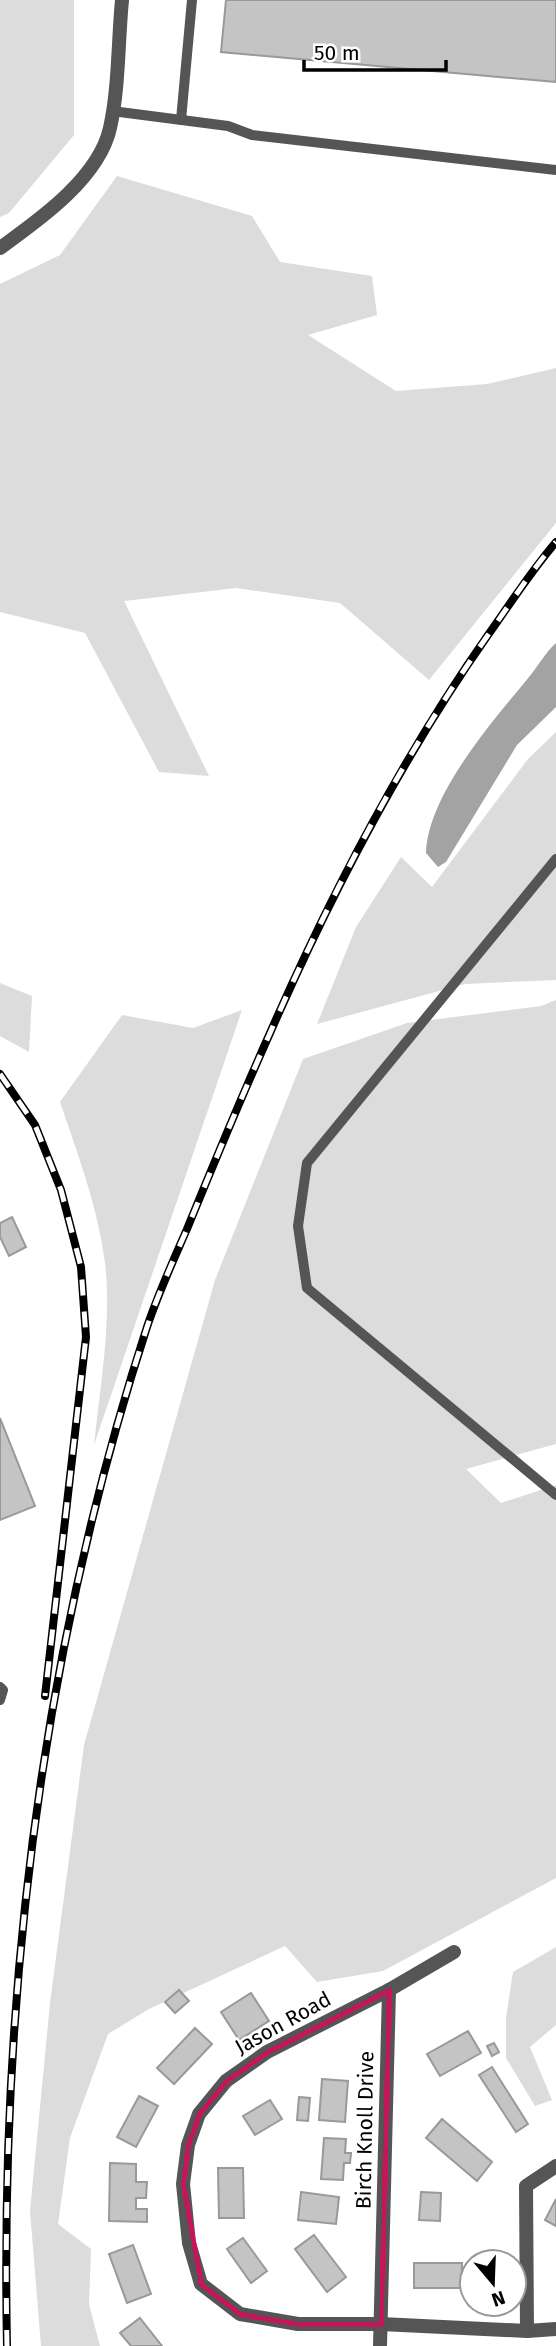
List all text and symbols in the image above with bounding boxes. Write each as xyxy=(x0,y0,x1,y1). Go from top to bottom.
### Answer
scale bar xyxy=(304,28,446,72)
text: 50 m xyxy=(314,40,360,66)
street label: Jason Road xyxy=(230,1986,336,2060)
street label: Birch Knoll Drive xyxy=(351,2051,379,2209)
north arrow xyxy=(458,2248,528,2318)
text: N xyxy=(489,2286,508,2312)

